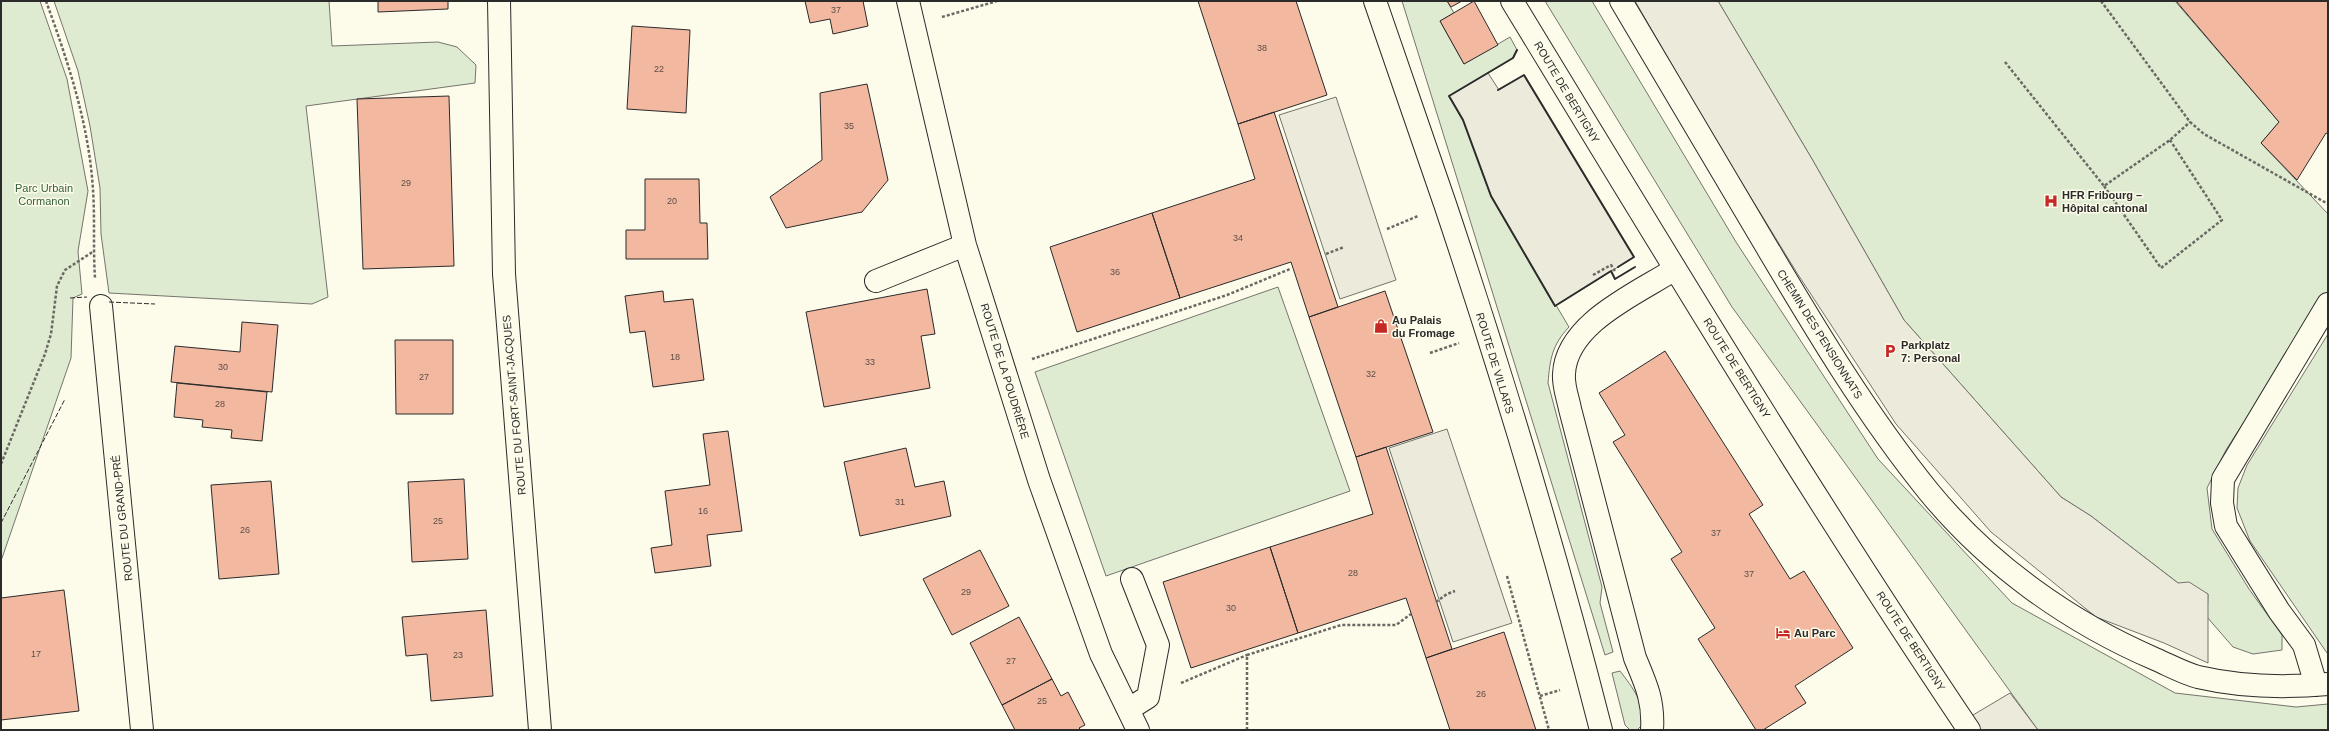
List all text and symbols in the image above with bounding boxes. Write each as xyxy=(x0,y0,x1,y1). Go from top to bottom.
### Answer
house number: 37 xyxy=(831,5,841,15)
street label: ROUTE DE BERTIGNY xyxy=(1532,39,1602,145)
house number: 38 xyxy=(1257,43,1267,53)
house number: 22 xyxy=(654,64,664,74)
house number: 35 xyxy=(844,121,854,131)
house number: 29 xyxy=(401,178,411,188)
park label: Parc Urbain Cormanon xyxy=(15,182,73,207)
place label: HFR Fribourg – Hôpital cantonal xyxy=(2062,189,2148,214)
hospital icon: HFR Fribourg – Hôpital cantonal xyxy=(2043,193,2059,209)
house number: 20 xyxy=(667,196,677,206)
house number: 34 xyxy=(1233,233,1243,243)
house number: 36 xyxy=(1110,267,1120,277)
street label: CHEMIN DES PENSIONNATS xyxy=(1775,267,1865,401)
street label: ROUTE DE LA POUDRIÈRE xyxy=(979,302,1031,440)
street label: ROUTE DE VILLARS xyxy=(1474,311,1516,415)
street label: ROUTE DU FORT-SAINT-JACQUES xyxy=(500,314,528,496)
place label: Au Palais du Fromage xyxy=(1392,314,1455,339)
street label: ROUTE DE BERTIGNY xyxy=(1701,316,1773,421)
shop icon: Au Palais du Fromage xyxy=(1373,318,1389,334)
place label: Parkplatz 7: Personal xyxy=(1901,339,1960,364)
parking icon: Parkplatz 7: Personal xyxy=(1882,343,1898,359)
house number: 18 xyxy=(670,352,680,362)
house number: 33 xyxy=(865,357,875,367)
house number: 30 xyxy=(218,362,228,372)
house number: 32 xyxy=(1366,369,1376,379)
house number: 27 xyxy=(419,372,429,382)
house number: 28 xyxy=(215,399,225,409)
street label: ROUTE DU GRAND-PRÉ xyxy=(109,454,135,582)
house number: 31 xyxy=(895,497,905,507)
house number: 16 xyxy=(698,506,708,516)
house number: 25 xyxy=(433,516,443,526)
house number: 26 xyxy=(240,525,250,535)
house number: 37 xyxy=(1711,528,1721,538)
house number: 28 xyxy=(1348,568,1358,578)
house number: 37 xyxy=(1744,569,1754,579)
house number: 29 xyxy=(961,587,971,597)
street label: ROUTE DE BERTIGNY xyxy=(1874,589,1948,693)
house number: 30 xyxy=(1226,603,1236,613)
hotel icon: Au Parc xyxy=(1775,625,1791,641)
place label: Au Parc xyxy=(1794,627,1836,639)
house number: 17 xyxy=(31,649,41,659)
house number: 23 xyxy=(453,650,463,660)
house number: 27 xyxy=(1006,656,1016,666)
house number: 26 xyxy=(1476,689,1486,699)
house number: 25 xyxy=(1037,696,1047,706)

